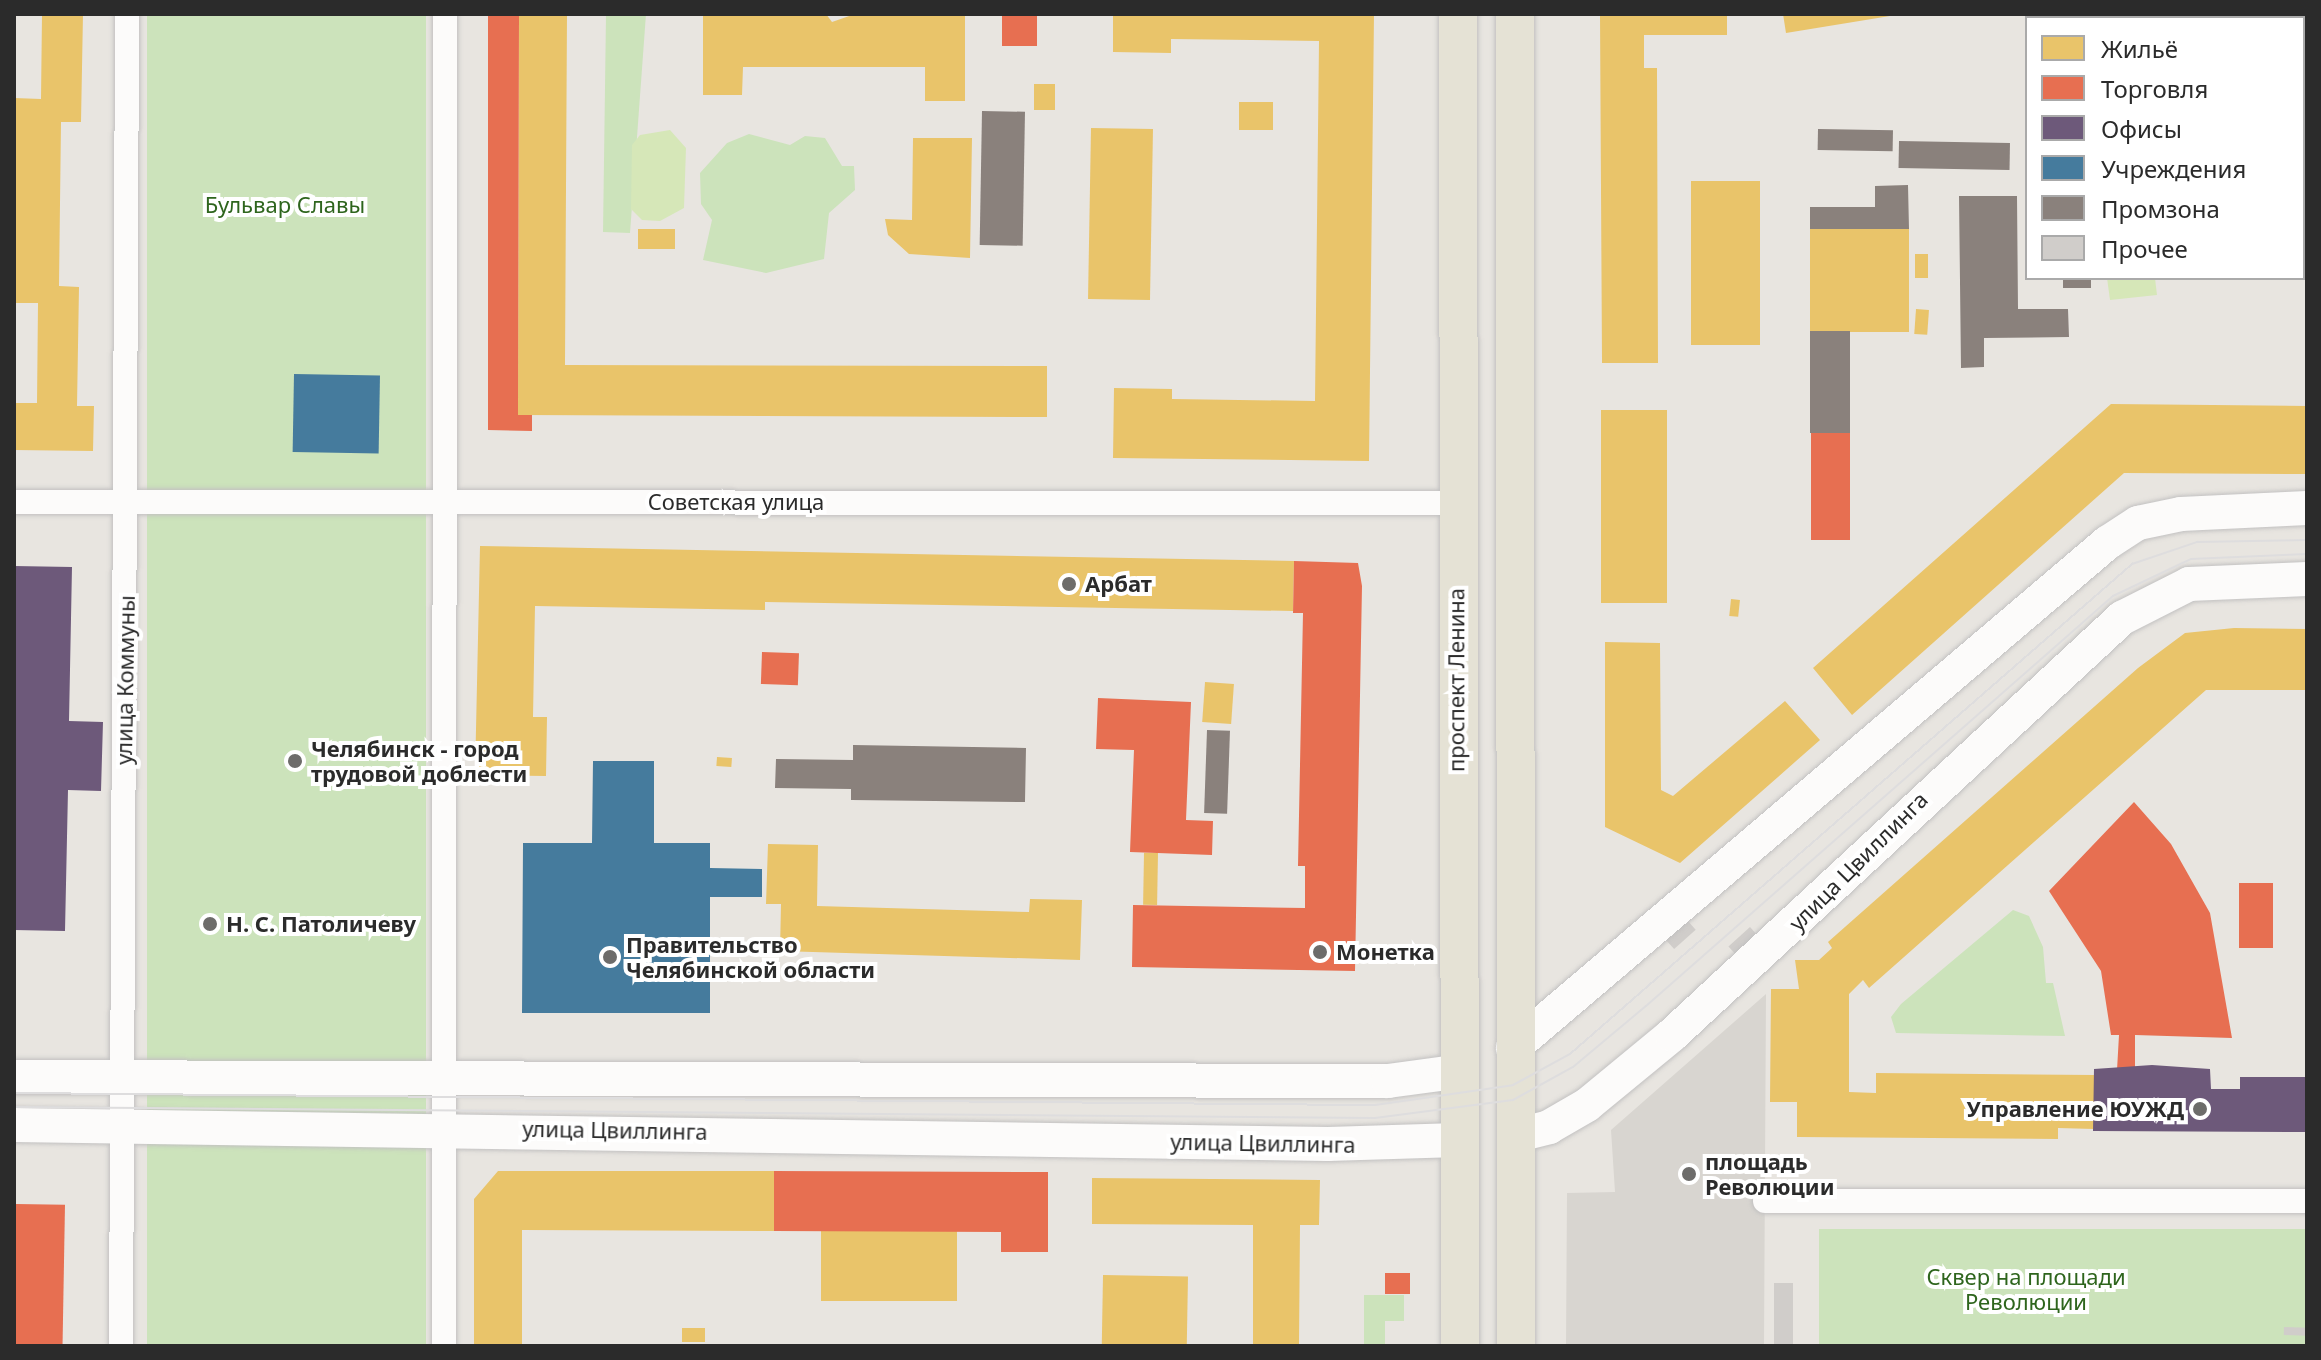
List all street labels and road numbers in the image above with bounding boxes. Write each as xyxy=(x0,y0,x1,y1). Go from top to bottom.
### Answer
street label: Советская улица xyxy=(648,489,824,515)
street label: проспект Ленина xyxy=(1443,588,1469,772)
street label: улица Коммуны xyxy=(110,595,140,765)
street label: улица Цвиллинга xyxy=(1783,786,1933,936)
street label: улица Цвиллинга xyxy=(522,1115,708,1145)
street label: улица Цвиллинга xyxy=(1170,1128,1356,1158)

